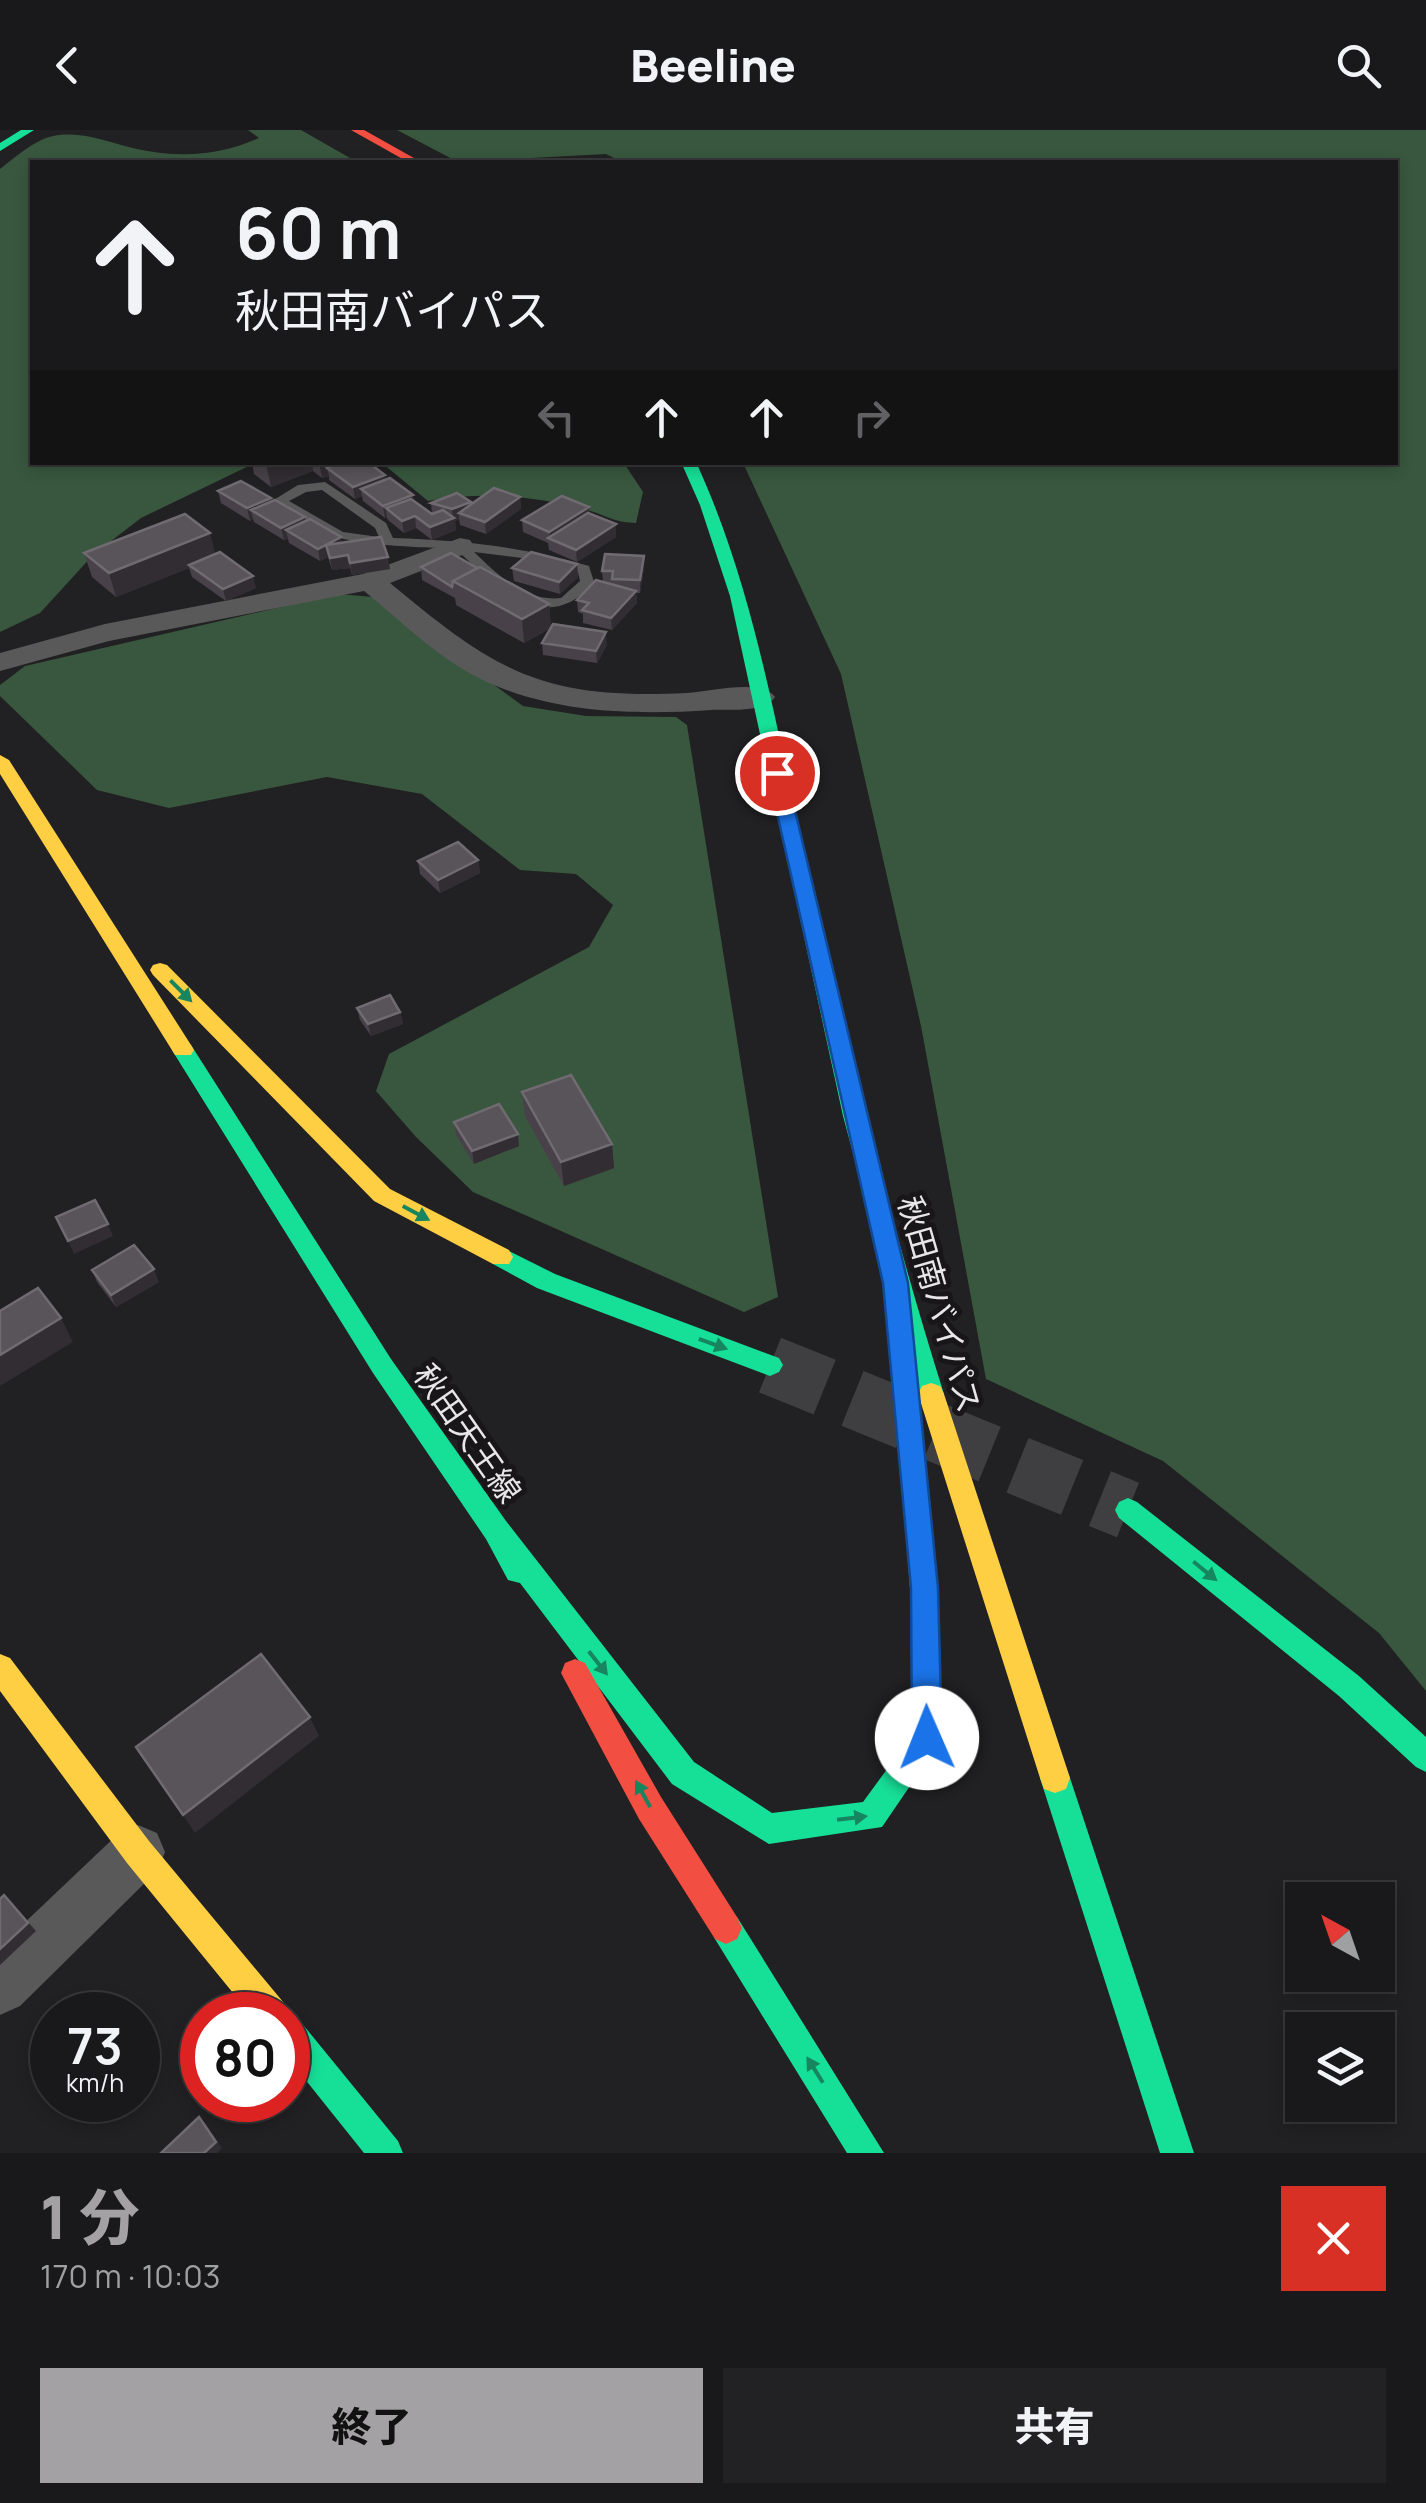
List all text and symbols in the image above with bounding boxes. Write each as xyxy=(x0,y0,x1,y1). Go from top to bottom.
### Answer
text: Beeline xyxy=(630,34,796,96)
icon: back xyxy=(40,38,95,93)
icon: search xyxy=(1331,38,1386,93)
text: 60 m xyxy=(235,184,402,280)
icon: ahead xyxy=(70,200,200,330)
text: 秋田南バイパス xyxy=(235,279,549,341)
icon: left xyxy=(529,390,584,445)
icon: ahead xyxy=(634,390,689,445)
icon: ahead xyxy=(739,390,794,445)
icon: right xyxy=(844,390,899,445)
pin xyxy=(735,731,820,816)
icon: arrive xyxy=(750,746,805,801)
one-way arrow xyxy=(169,979,192,1003)
street label: 秋田南バイパス xyxy=(888,1191,992,1417)
one-way arrow xyxy=(402,1204,431,1221)
one-way arrow xyxy=(699,1337,729,1352)
street label: 秋田天王線 xyxy=(404,1355,532,1511)
one-way arrow xyxy=(1192,1560,1217,1581)
one-way arrow xyxy=(587,1650,608,1676)
position arrow xyxy=(875,1686,979,1790)
one-way arrow xyxy=(635,1780,652,1809)
one-way arrow xyxy=(836,1810,868,1826)
north arrow xyxy=(1285,1882,1395,1992)
map controls xyxy=(1285,1882,1395,2122)
speed limit sign: 80 xyxy=(180,1992,310,2122)
text: 73 xyxy=(67,2011,123,2079)
button: layers xyxy=(1285,2012,1395,2122)
one-way arrow xyxy=(806,2057,825,2084)
text: km/h xyxy=(66,2065,124,2100)
text: 1 分 xyxy=(40,2175,139,2257)
button: close xyxy=(1281,2186,1386,2291)
text: 170 m · 10:03 xyxy=(40,2254,220,2298)
button: 終了 xyxy=(40,2368,703,2483)
button: 共有 xyxy=(723,2368,1386,2483)

